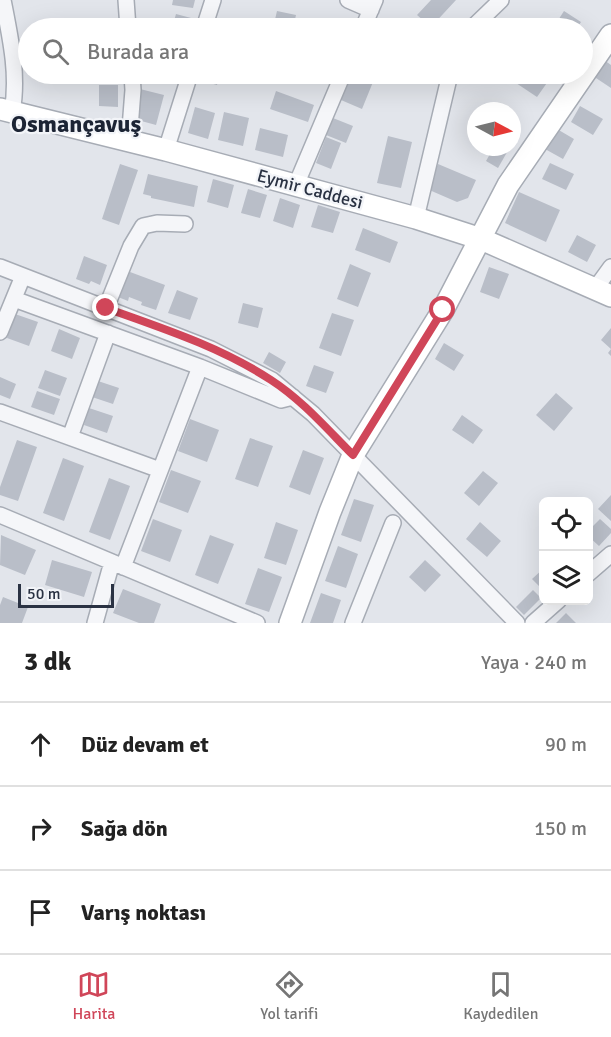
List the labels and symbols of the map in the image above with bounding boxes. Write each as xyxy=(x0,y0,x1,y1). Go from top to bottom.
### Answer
north arrow xyxy=(467,102,521,156)
district label: Osmançavuş xyxy=(11,109,141,139)
street label: Eymir Caddesi xyxy=(255,164,365,214)
route end xyxy=(92,294,118,320)
route start xyxy=(429,296,455,322)
scale bar xyxy=(18,581,114,608)

